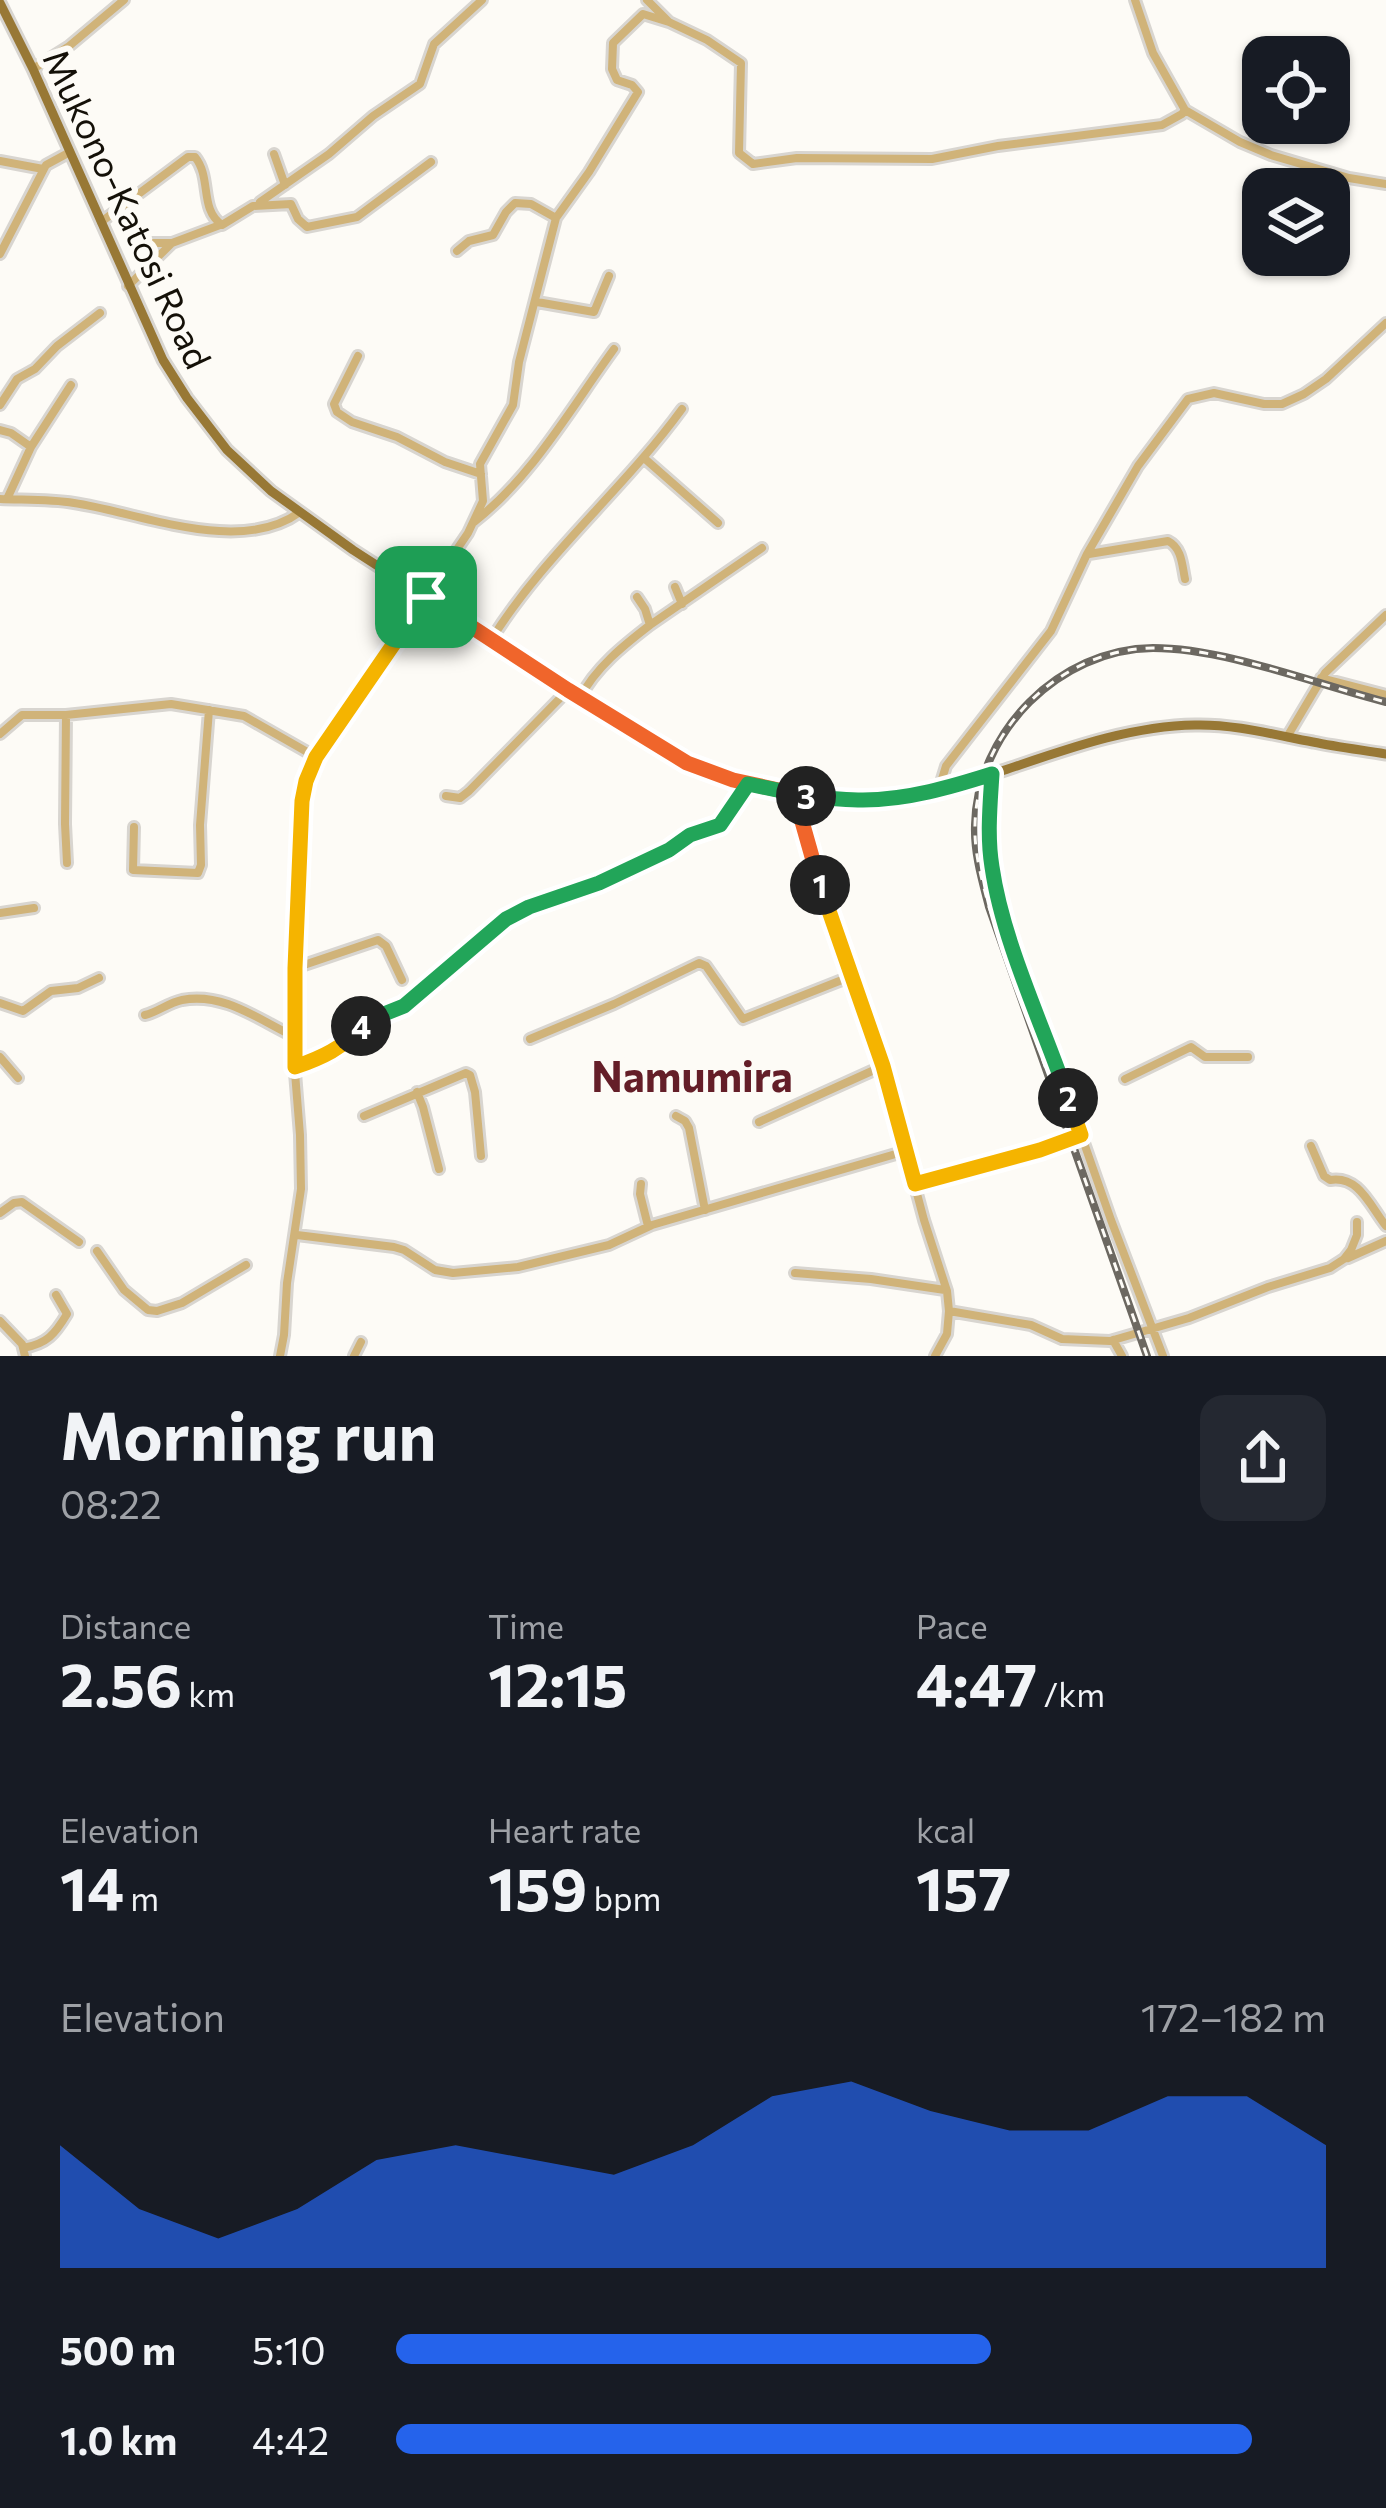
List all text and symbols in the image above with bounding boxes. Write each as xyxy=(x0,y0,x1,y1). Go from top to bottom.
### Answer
map controls xyxy=(1242,36,1350,276)
button: locate xyxy=(1242,36,1350,144)
street label: Mukono-Katosi Road xyxy=(35,41,222,375)
button: layers xyxy=(1242,168,1350,276)
pin xyxy=(375,546,477,648)
icon: arrive xyxy=(393,564,459,630)
pin: 3 xyxy=(776,766,836,826)
text: 3 xyxy=(796,775,816,816)
pin: 1 xyxy=(790,855,850,915)
text: 1 xyxy=(813,864,827,905)
pin: 4 xyxy=(331,996,391,1056)
text: 4 xyxy=(351,1005,371,1046)
district label: Namumira xyxy=(591,1049,793,1101)
pin: 2 xyxy=(1038,1068,1098,1128)
text: 2 xyxy=(1059,1077,1077,1118)
text: Morning run xyxy=(60,1393,437,1474)
button: share xyxy=(1200,1395,1326,1521)
text: 08:22 xyxy=(60,1479,162,1527)
text: Distance xyxy=(60,1605,191,1646)
text: Time xyxy=(488,1605,564,1646)
text: Pace xyxy=(916,1605,988,1646)
text: 2.56 xyxy=(60,1646,182,1719)
text: 12:15 xyxy=(488,1646,627,1719)
text: 4:47 xyxy=(916,1646,1037,1719)
text: km xyxy=(182,1673,235,1714)
text: /km xyxy=(1037,1673,1105,1714)
text: Elevation xyxy=(60,1809,199,1850)
text: Heart rate xyxy=(488,1809,641,1850)
text: kcal xyxy=(916,1809,975,1850)
text: 14 xyxy=(60,1850,124,1923)
text: 159 xyxy=(488,1850,587,1923)
text: 157 xyxy=(916,1850,1011,1923)
text: m xyxy=(124,1877,159,1918)
text: bpm xyxy=(587,1877,661,1918)
text: Elevation xyxy=(60,1992,225,2040)
text: 172–182 m xyxy=(1141,1992,1326,2040)
text: 500 m xyxy=(60,2325,176,2373)
text: 5:10 xyxy=(252,2325,326,2373)
text: 1.0 km xyxy=(60,2415,177,2463)
text: 4:42 xyxy=(252,2415,329,2463)

